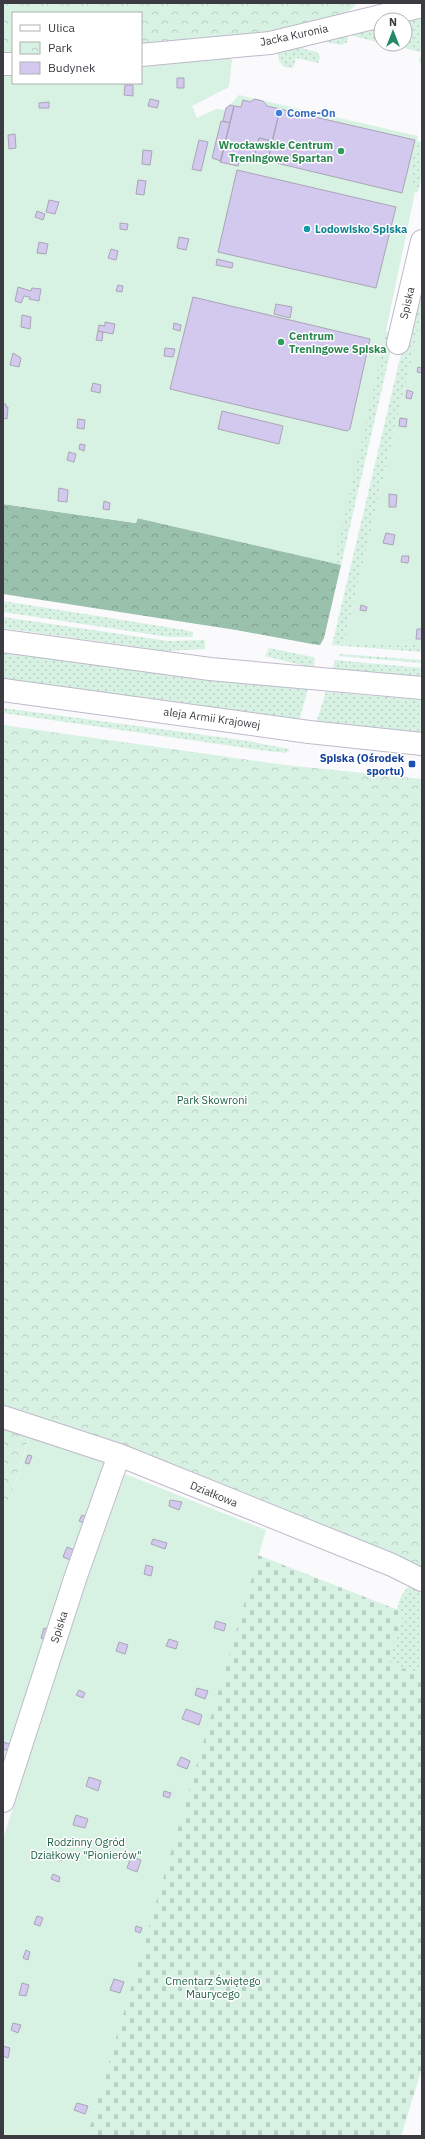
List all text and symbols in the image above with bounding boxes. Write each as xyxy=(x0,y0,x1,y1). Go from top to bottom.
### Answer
legend xyxy=(12,12,142,84)
north arrow xyxy=(373,12,413,52)
text: N xyxy=(389,15,397,29)
text: Ulica xyxy=(48,20,75,35)
street label: Jacka Kuronia xyxy=(259,21,329,49)
text: Park xyxy=(48,40,73,55)
text: Budynek xyxy=(48,60,96,75)
place label: Come-On xyxy=(287,106,336,120)
marker: Come-On xyxy=(274,108,284,118)
place label: Wrocławskie Centrum Treningowe Spartan xyxy=(219,138,333,165)
marker: Wrocławskie Centrum Treningowe Spartan xyxy=(336,146,346,156)
place label: Lodowisko Spiska xyxy=(315,222,407,236)
marker: Lodowisko Spiska xyxy=(302,224,312,234)
street label: Spiska xyxy=(397,285,418,320)
place label: Centrum Treningowe Spiska xyxy=(289,329,387,356)
marker: Centrum Treningowe Spiska xyxy=(276,337,286,347)
street label: aleja Armii Krajowej xyxy=(163,704,261,732)
place label: Spiska (Ośrodek sportu) xyxy=(320,751,405,778)
marker: Spiska (Ośrodek sportu) xyxy=(407,759,417,769)
park label: Park Skowroni xyxy=(177,1093,247,1107)
street label: Działkowa xyxy=(188,1478,240,1510)
street label: Spiska xyxy=(47,1609,71,1645)
park label: Rodzinny Ogród Działkowy "Pionierów" xyxy=(30,1835,142,1862)
park label: Cmentarz Świętego Maurycego xyxy=(165,1974,261,2001)

